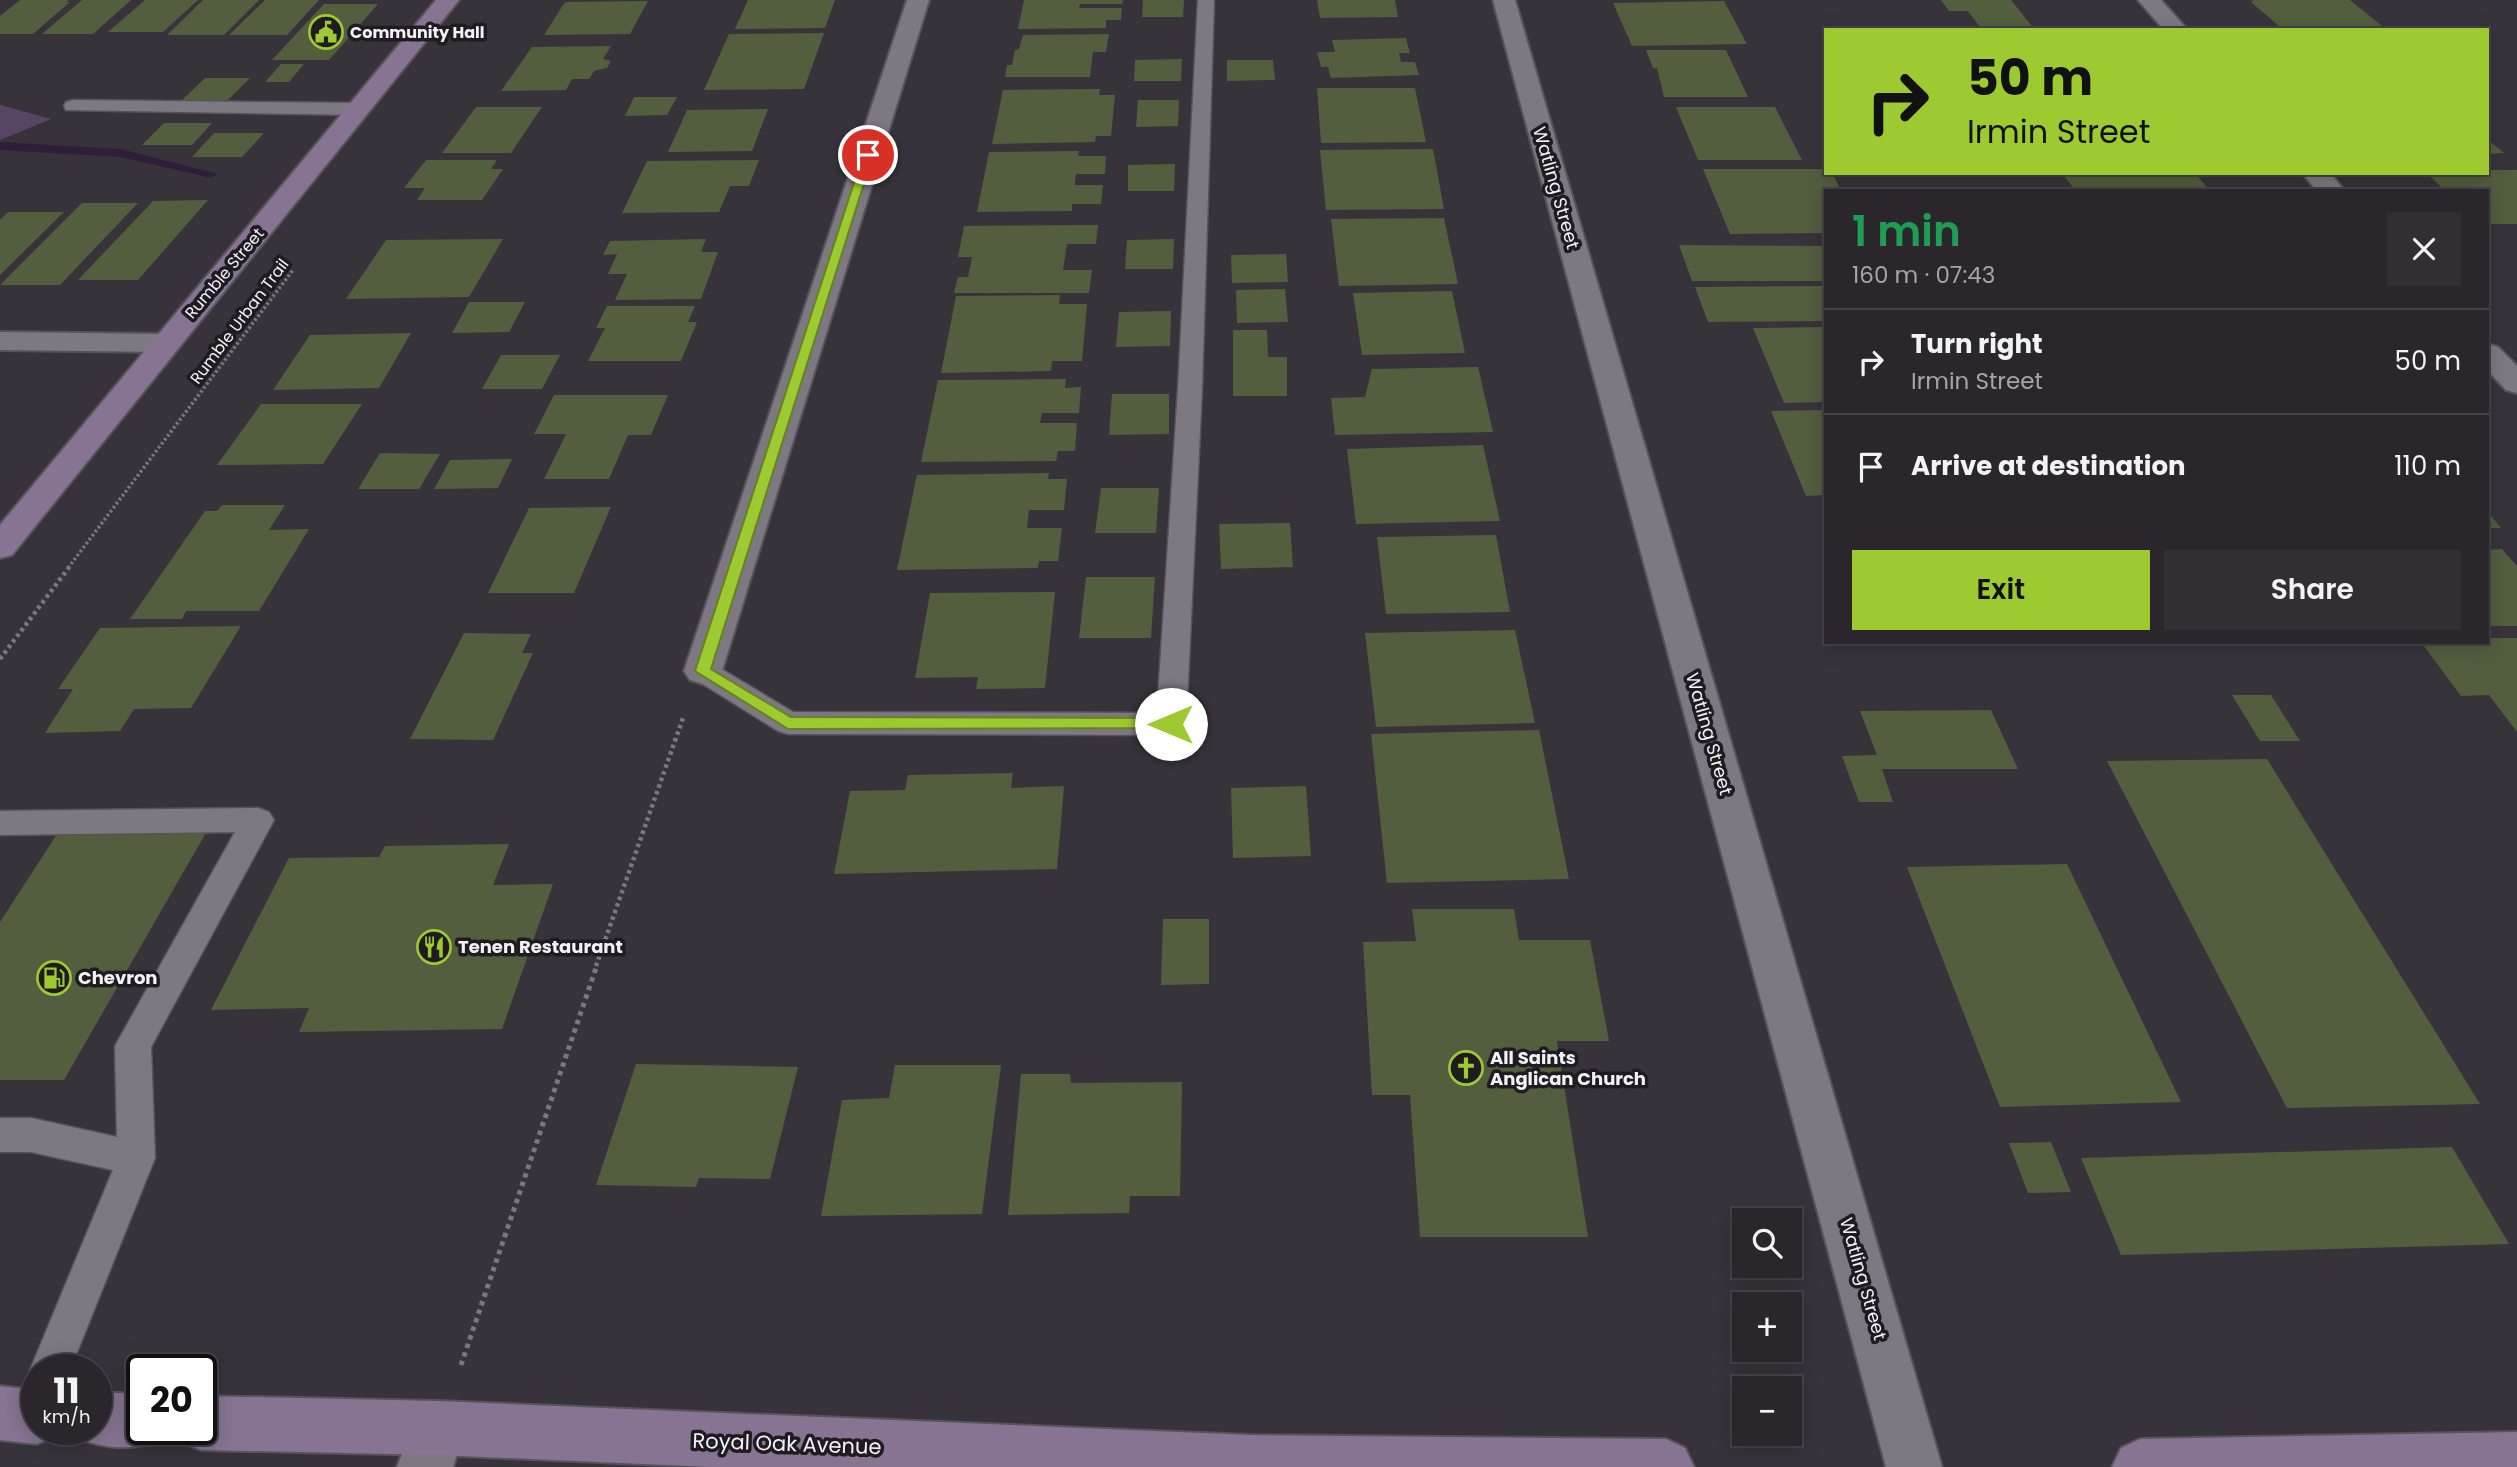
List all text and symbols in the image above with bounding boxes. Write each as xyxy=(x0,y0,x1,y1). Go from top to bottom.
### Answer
public building icon: Community Hall xyxy=(307,13,345,51)
place label: Community Hall xyxy=(350,21,485,44)
text: 50 m xyxy=(1967,44,2093,112)
icon: right xyxy=(1852,56,1943,147)
text: Irmin Street xyxy=(1967,109,2150,154)
street label: Watling Street xyxy=(1527,124,1586,252)
pin xyxy=(838,125,898,185)
icon: arrive xyxy=(849,136,887,174)
text: 1 min xyxy=(1852,202,1961,261)
button: close xyxy=(2387,212,2461,286)
street label: Rumble Street xyxy=(179,223,269,324)
street label: Rumble Urban Trail xyxy=(185,254,294,389)
text: 160 m · 07:43 xyxy=(1852,259,1995,291)
text: Turn right xyxy=(1911,326,2043,362)
icon: right xyxy=(1852,343,1890,381)
text: 50 m xyxy=(2395,343,2461,379)
text: Irmin Street xyxy=(1911,365,2043,397)
icon: arrive xyxy=(1852,448,1890,486)
text: Arrive at destination xyxy=(1911,448,2186,484)
text: 110 m xyxy=(2394,448,2461,484)
button: Exit xyxy=(1852,550,2150,630)
button: Share xyxy=(2164,550,2461,630)
street label: Watling Street xyxy=(1680,670,1739,798)
position arrow xyxy=(1134,687,1208,761)
restaurant icon: Tenen Restaurant xyxy=(415,928,453,966)
place label: Tenen Restaurant xyxy=(458,934,623,959)
fuel station icon: Chevron xyxy=(35,959,73,997)
place label: Chevron xyxy=(78,965,158,990)
place label: All Saints Anglican Church xyxy=(1490,1045,1646,1091)
church icon: All Saints Anglican Church xyxy=(1447,1049,1485,1087)
map controls xyxy=(1732,1208,1802,1446)
button: search xyxy=(1732,1208,1802,1278)
street label: Watling Street xyxy=(1834,1215,1893,1343)
button: + xyxy=(1732,1292,1802,1362)
speed limit sign: 20 xyxy=(126,1354,217,1445)
text: 11 xyxy=(53,1366,80,1415)
button: − xyxy=(1732,1376,1802,1446)
text: km/h xyxy=(43,1404,90,1429)
street label: Royal Oak Avenue xyxy=(692,1426,882,1461)

